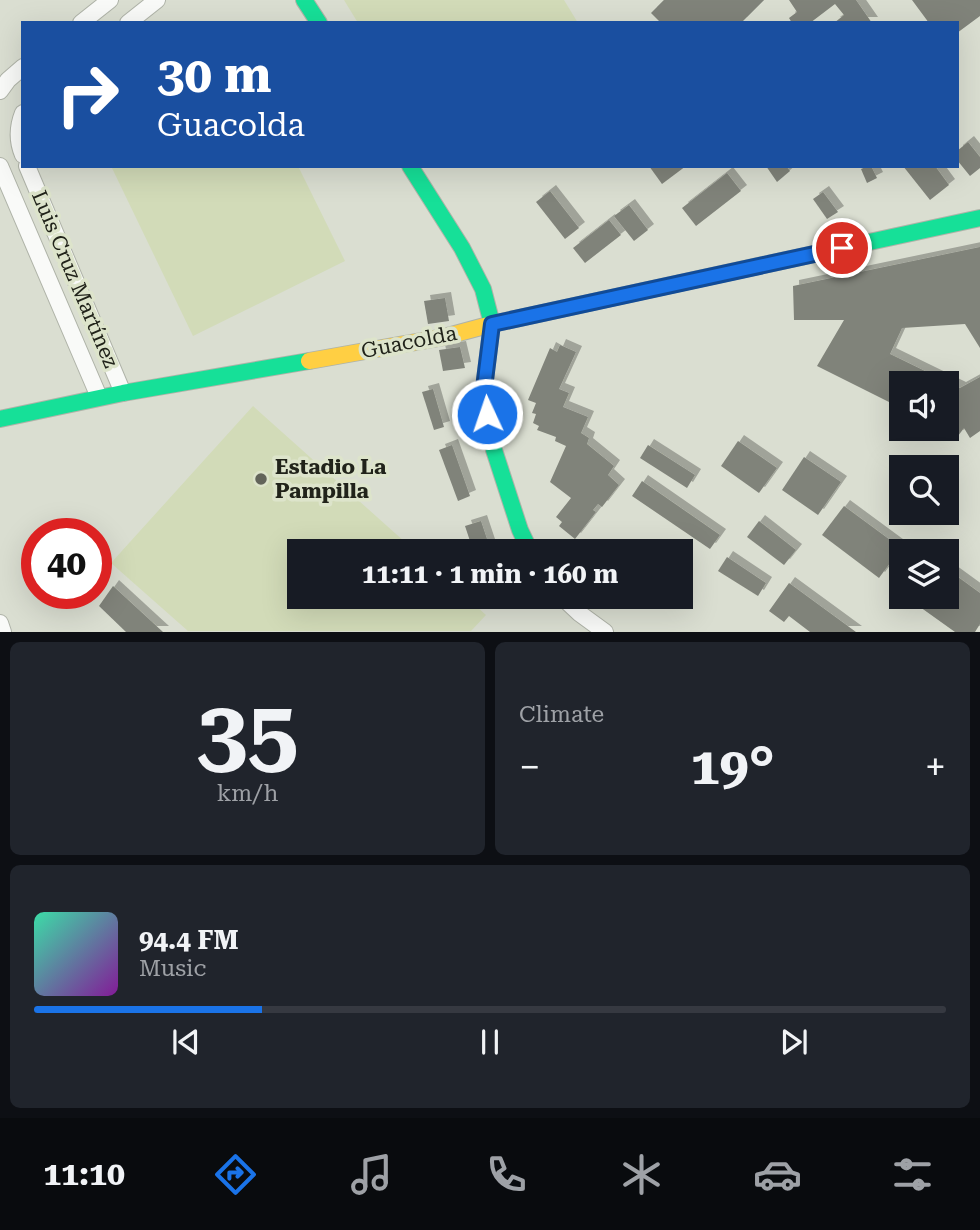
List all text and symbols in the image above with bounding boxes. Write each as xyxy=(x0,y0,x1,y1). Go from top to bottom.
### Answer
text: 30 m xyxy=(157,47,272,104)
icon: right xyxy=(42,49,133,140)
text: Guacolda xyxy=(157,106,305,144)
street label: Luis Cruz Martínez xyxy=(27,187,123,371)
pin xyxy=(812,218,872,278)
icon: arrive xyxy=(823,229,861,267)
street label: Guacolda xyxy=(359,321,460,363)
map controls xyxy=(889,371,959,609)
button: sound xyxy=(889,371,959,441)
position arrow xyxy=(450,377,524,451)
place label: Estadio La Pampilla xyxy=(275,455,387,503)
button: search xyxy=(889,455,959,525)
marker: Estadio La Pampilla xyxy=(253,471,269,487)
speed limit sign: 40 xyxy=(21,518,112,609)
button: layers xyxy=(889,539,959,609)
text: 11:11 · 1 min · 160 m xyxy=(362,559,618,589)
text: 35 xyxy=(197,681,298,787)
text: Climate xyxy=(519,701,604,728)
text: 19° xyxy=(690,736,775,797)
text: − xyxy=(519,745,540,789)
text: + xyxy=(925,745,946,789)
text: km/h xyxy=(217,780,278,807)
text: 94.4 FM xyxy=(139,925,239,955)
text: Music xyxy=(139,955,206,982)
icon: previous xyxy=(167,1023,205,1061)
icon: pause xyxy=(471,1023,509,1061)
icon: next xyxy=(775,1023,813,1061)
icon: directions xyxy=(211,1150,260,1199)
icon: music xyxy=(347,1150,396,1199)
icon: phone xyxy=(482,1150,531,1199)
icon: climate xyxy=(617,1150,666,1199)
icon: car xyxy=(753,1150,802,1199)
icon: filters xyxy=(888,1150,937,1199)
text: 11:10 xyxy=(43,1155,125,1193)

